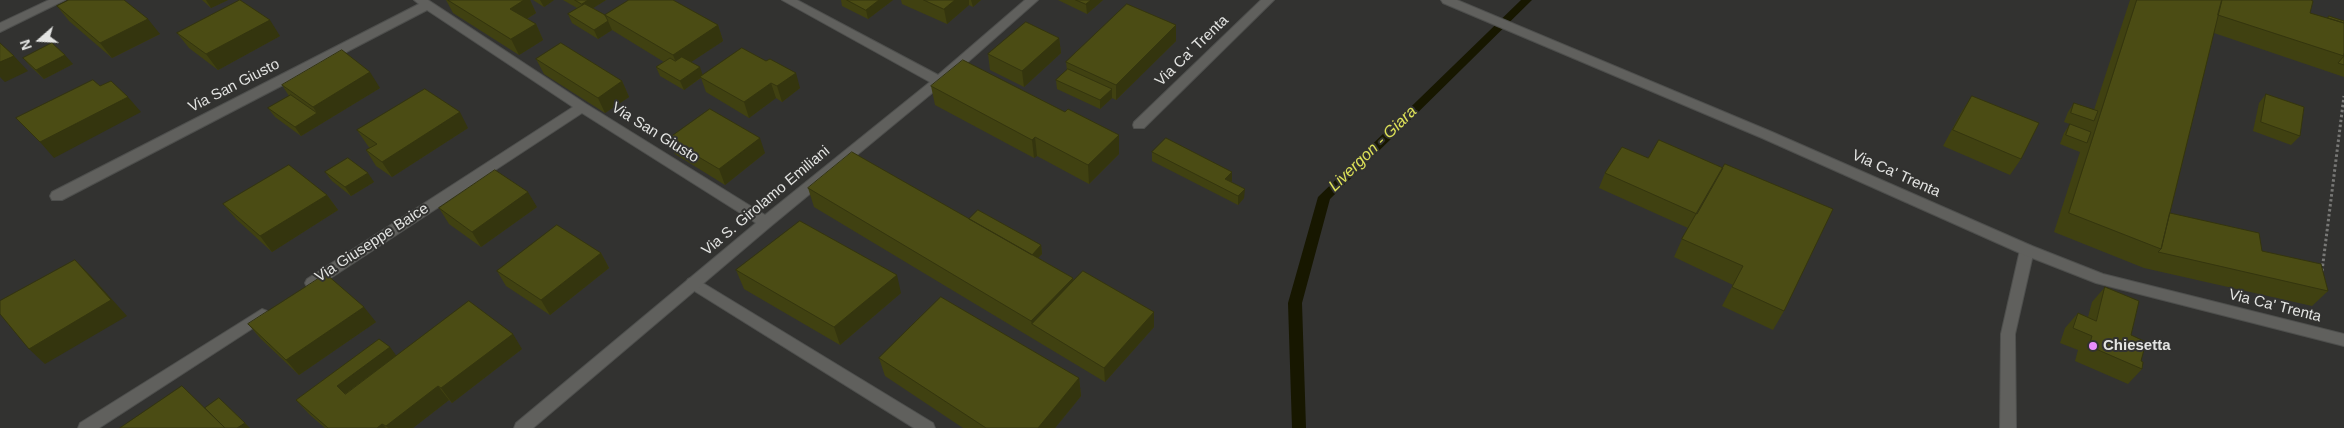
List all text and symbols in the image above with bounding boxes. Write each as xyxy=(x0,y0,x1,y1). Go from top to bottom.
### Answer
street label: Via Ca' Trenta xyxy=(1152,12,1232,90)
north arrow xyxy=(15,15,65,65)
text: N xyxy=(17,37,35,52)
street label: Via San Giusto xyxy=(185,55,283,117)
street label: Via San Giusto xyxy=(608,99,702,167)
water label: Livergon - Giara xyxy=(1325,102,1421,196)
street label: Via S. Girolamo Emiliani xyxy=(698,142,834,260)
street label: Via Ca' Trenta xyxy=(1849,147,1943,201)
street label: Via Giuseppe Baice xyxy=(312,200,432,286)
street label: Via Ca' Trenta xyxy=(2227,286,2323,326)
place label: Chiesetta xyxy=(2103,337,2171,355)
marker: Chiesetta xyxy=(2087,340,2099,352)

